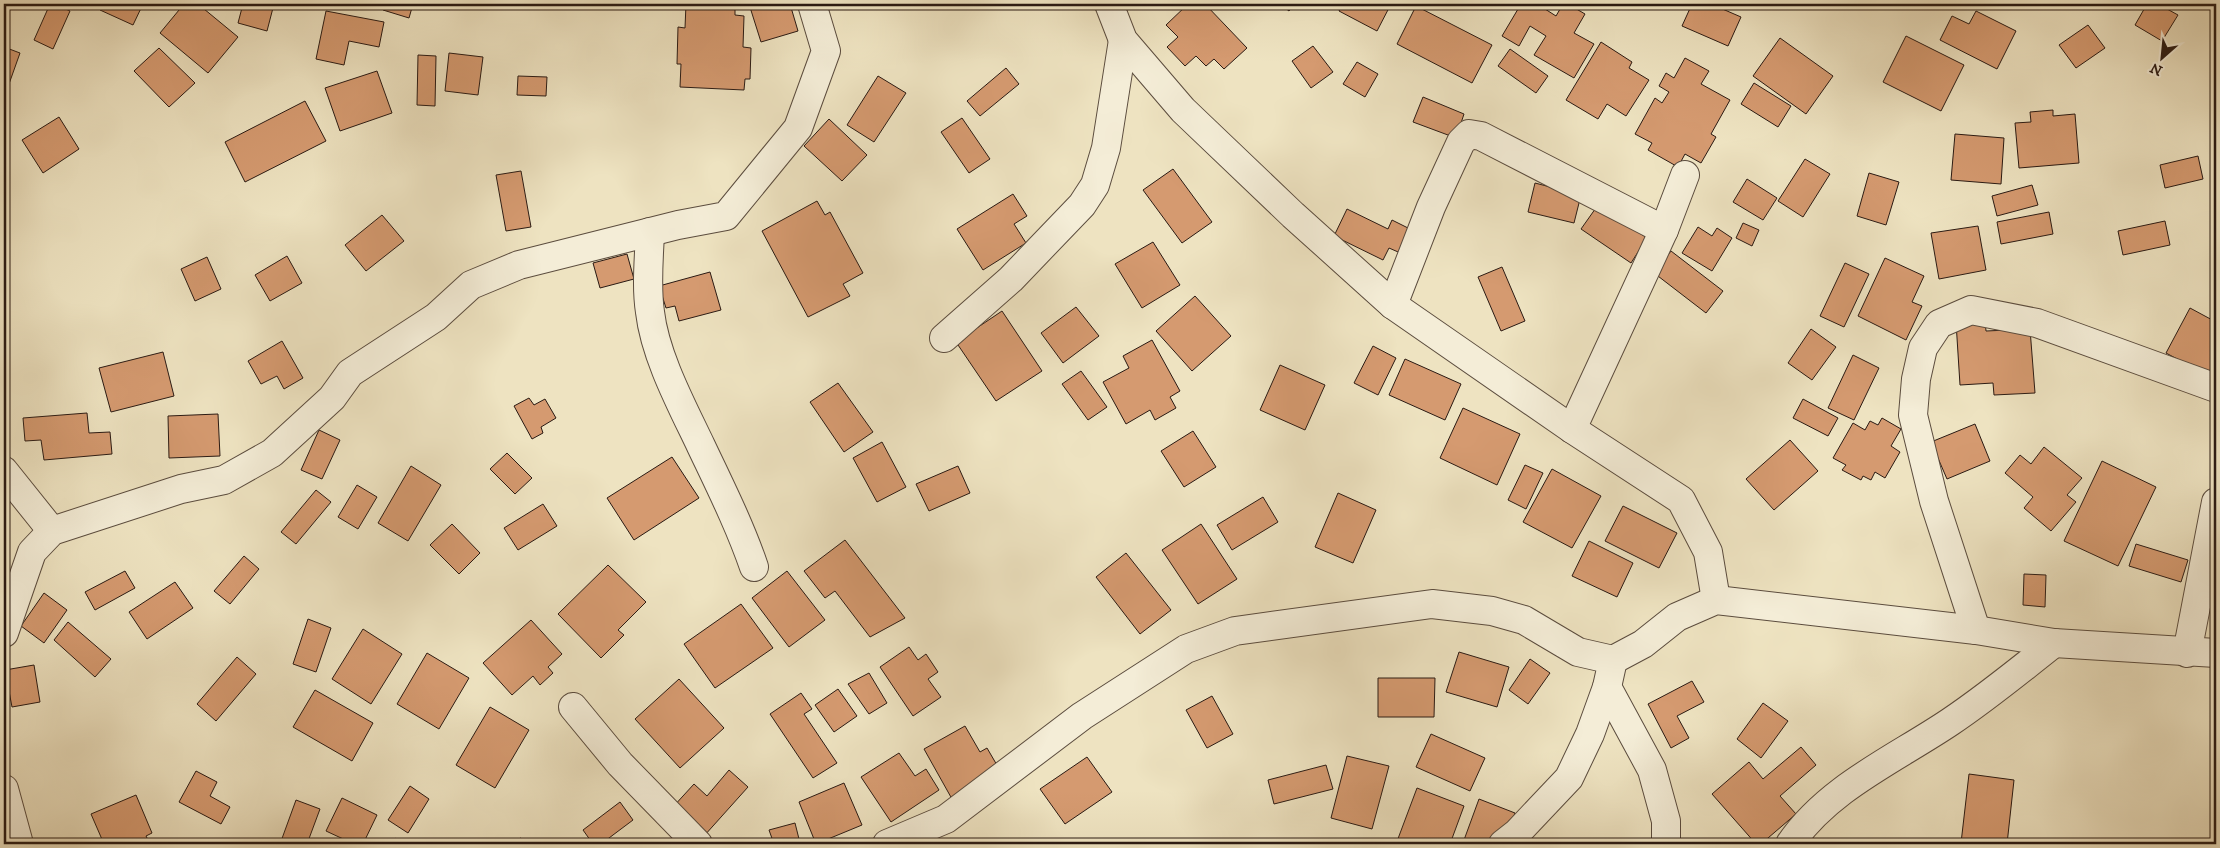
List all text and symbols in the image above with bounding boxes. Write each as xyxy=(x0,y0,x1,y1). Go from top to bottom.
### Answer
north arrow xyxy=(2138,32,2188,82)
text: N xyxy=(2147,58,2166,79)

